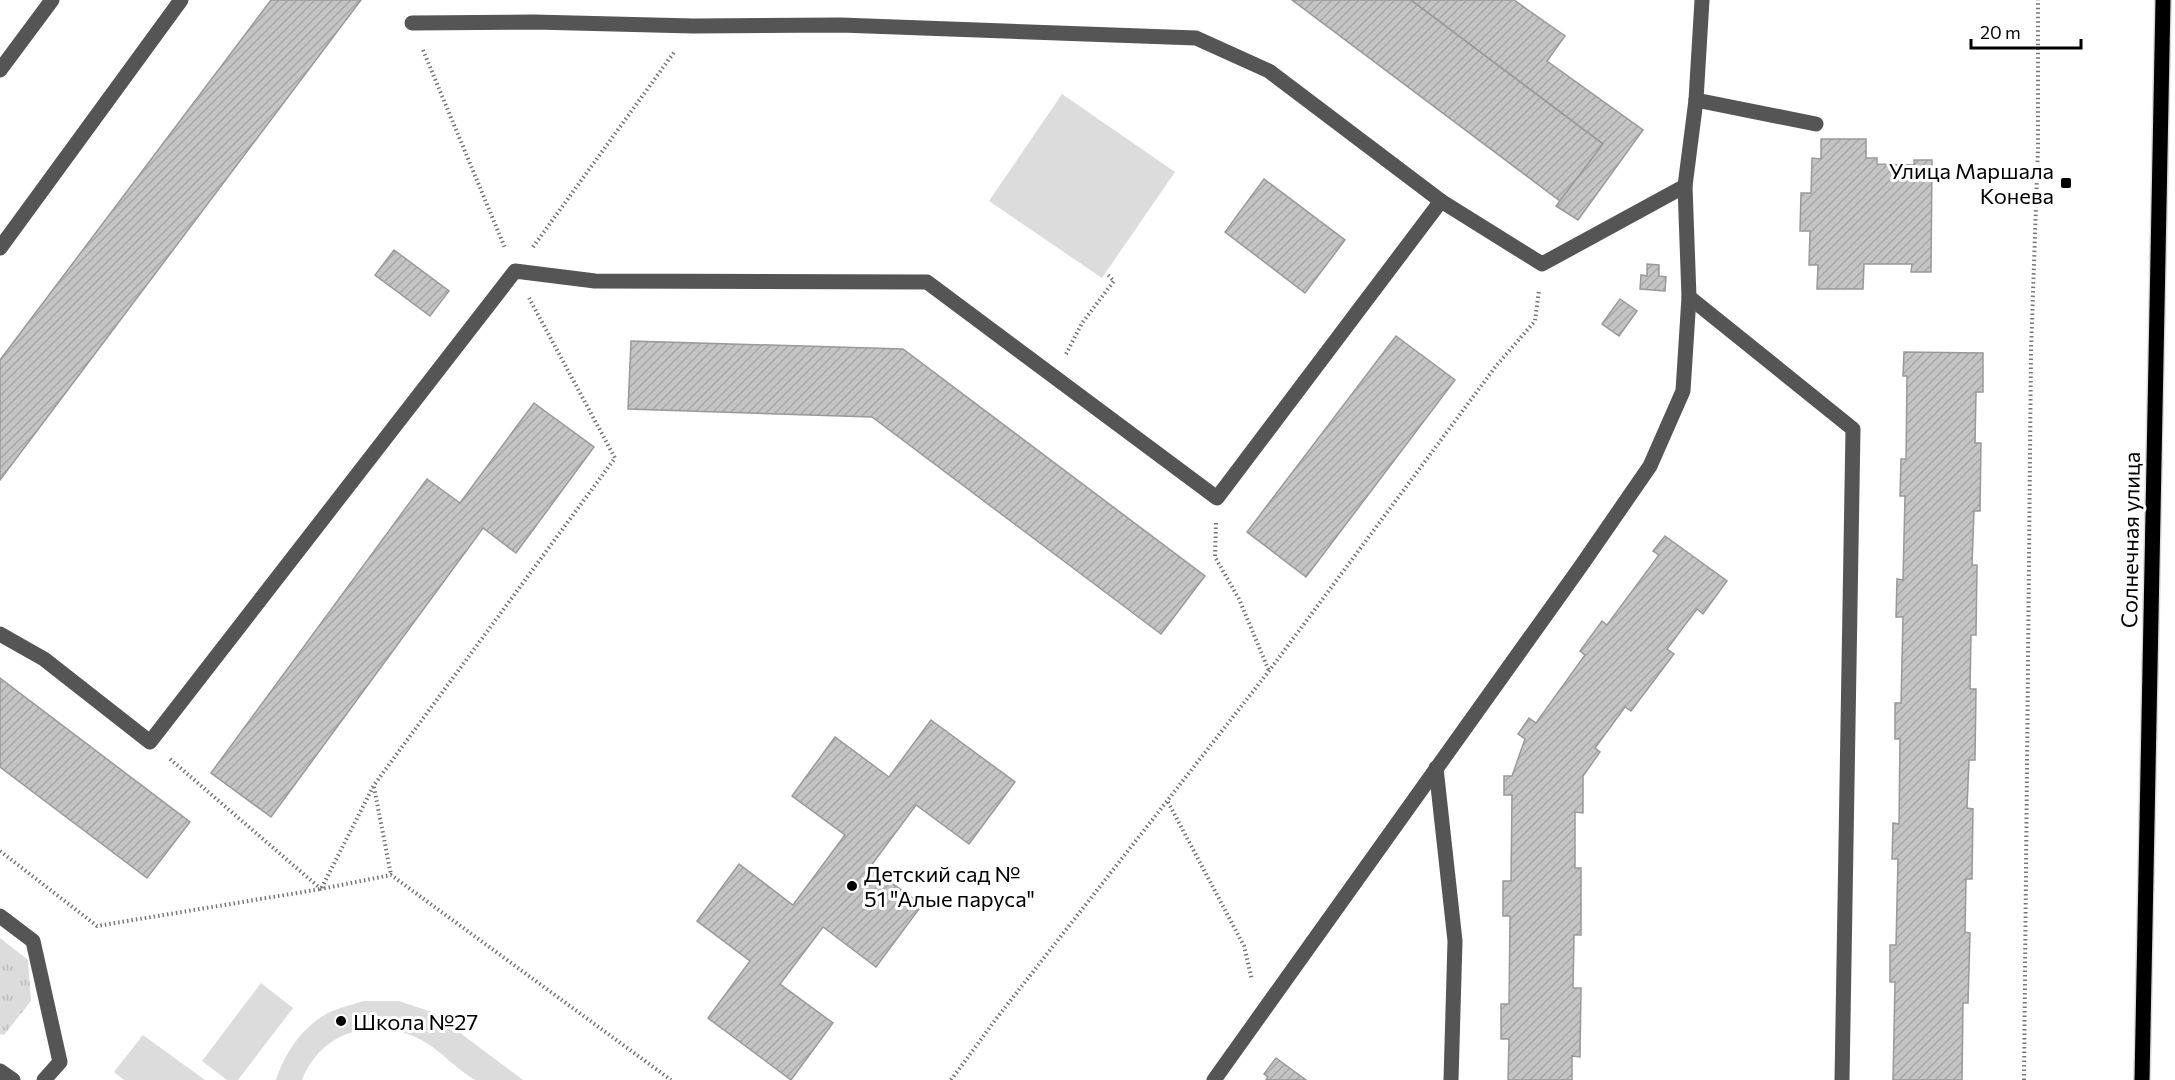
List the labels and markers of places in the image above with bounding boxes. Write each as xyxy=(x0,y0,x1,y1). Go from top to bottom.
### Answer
place label: Улица Маршала Конева xyxy=(1889,157,2054,209)
marker: Улица Маршала Конева xyxy=(2059,176,2073,190)
place label: Детский сад № 51 "Алые паруса" xyxy=(864,860,1035,912)
marker: Детский сад № 51 "Алые паруса" xyxy=(845,879,859,893)
place label: Школа №27 xyxy=(353,1008,478,1035)
marker: Школа №27 xyxy=(334,1014,348,1028)

